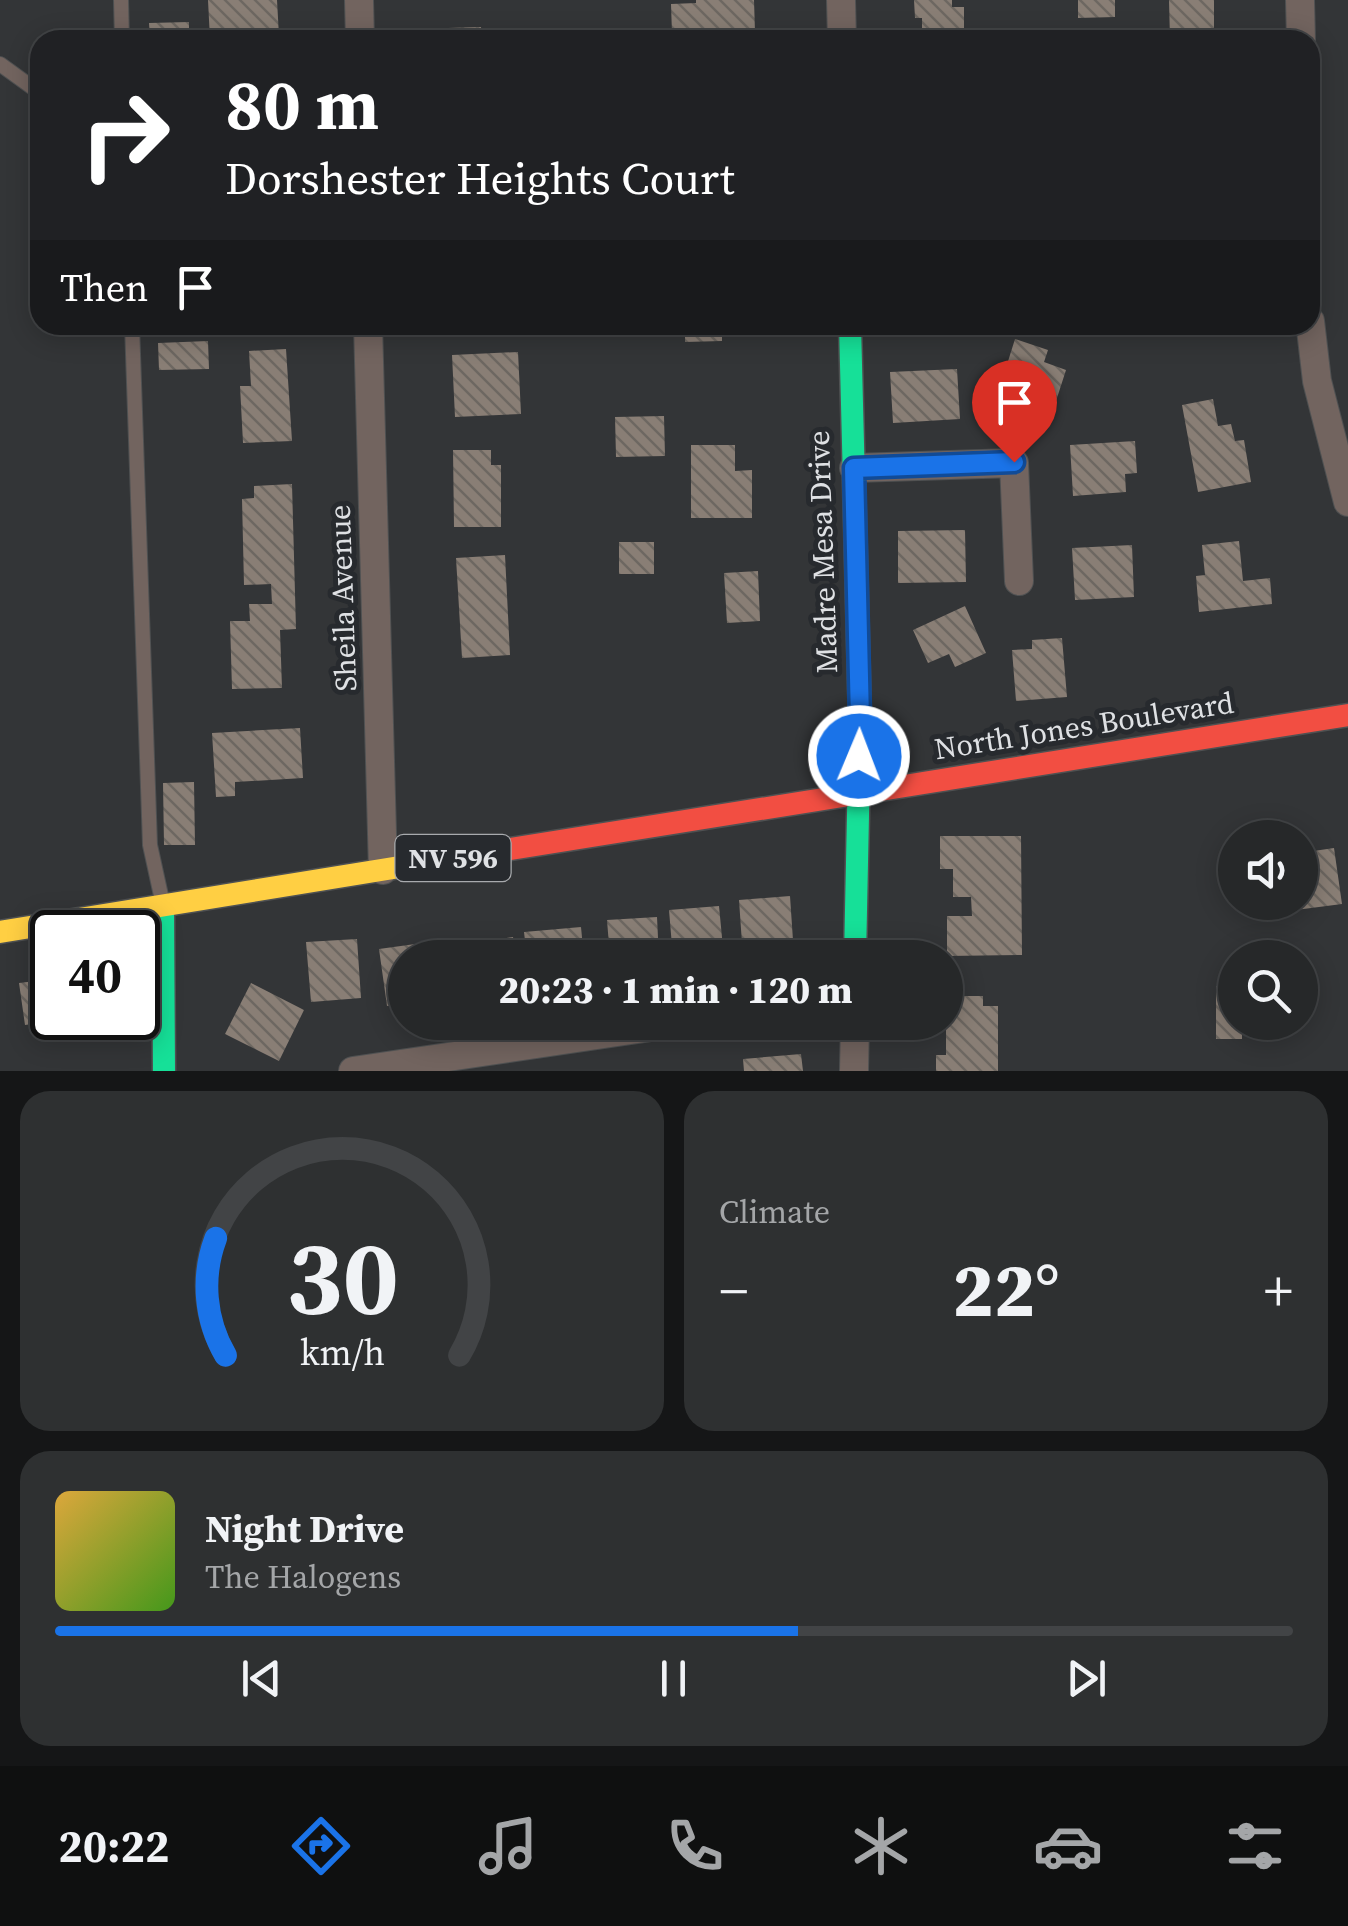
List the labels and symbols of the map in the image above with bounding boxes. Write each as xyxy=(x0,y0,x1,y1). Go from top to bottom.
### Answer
pin xyxy=(972,360,1057,463)
street label: Madre Mesa Drive xyxy=(798,430,847,674)
street label: Sheila Avenue xyxy=(319,504,366,692)
street label: North Jones Boulevard xyxy=(931,682,1236,769)
position arrow xyxy=(807,704,911,808)
road number: NV 596 xyxy=(396,835,510,881)
speed limit sign: 40 xyxy=(30,910,160,1040)

